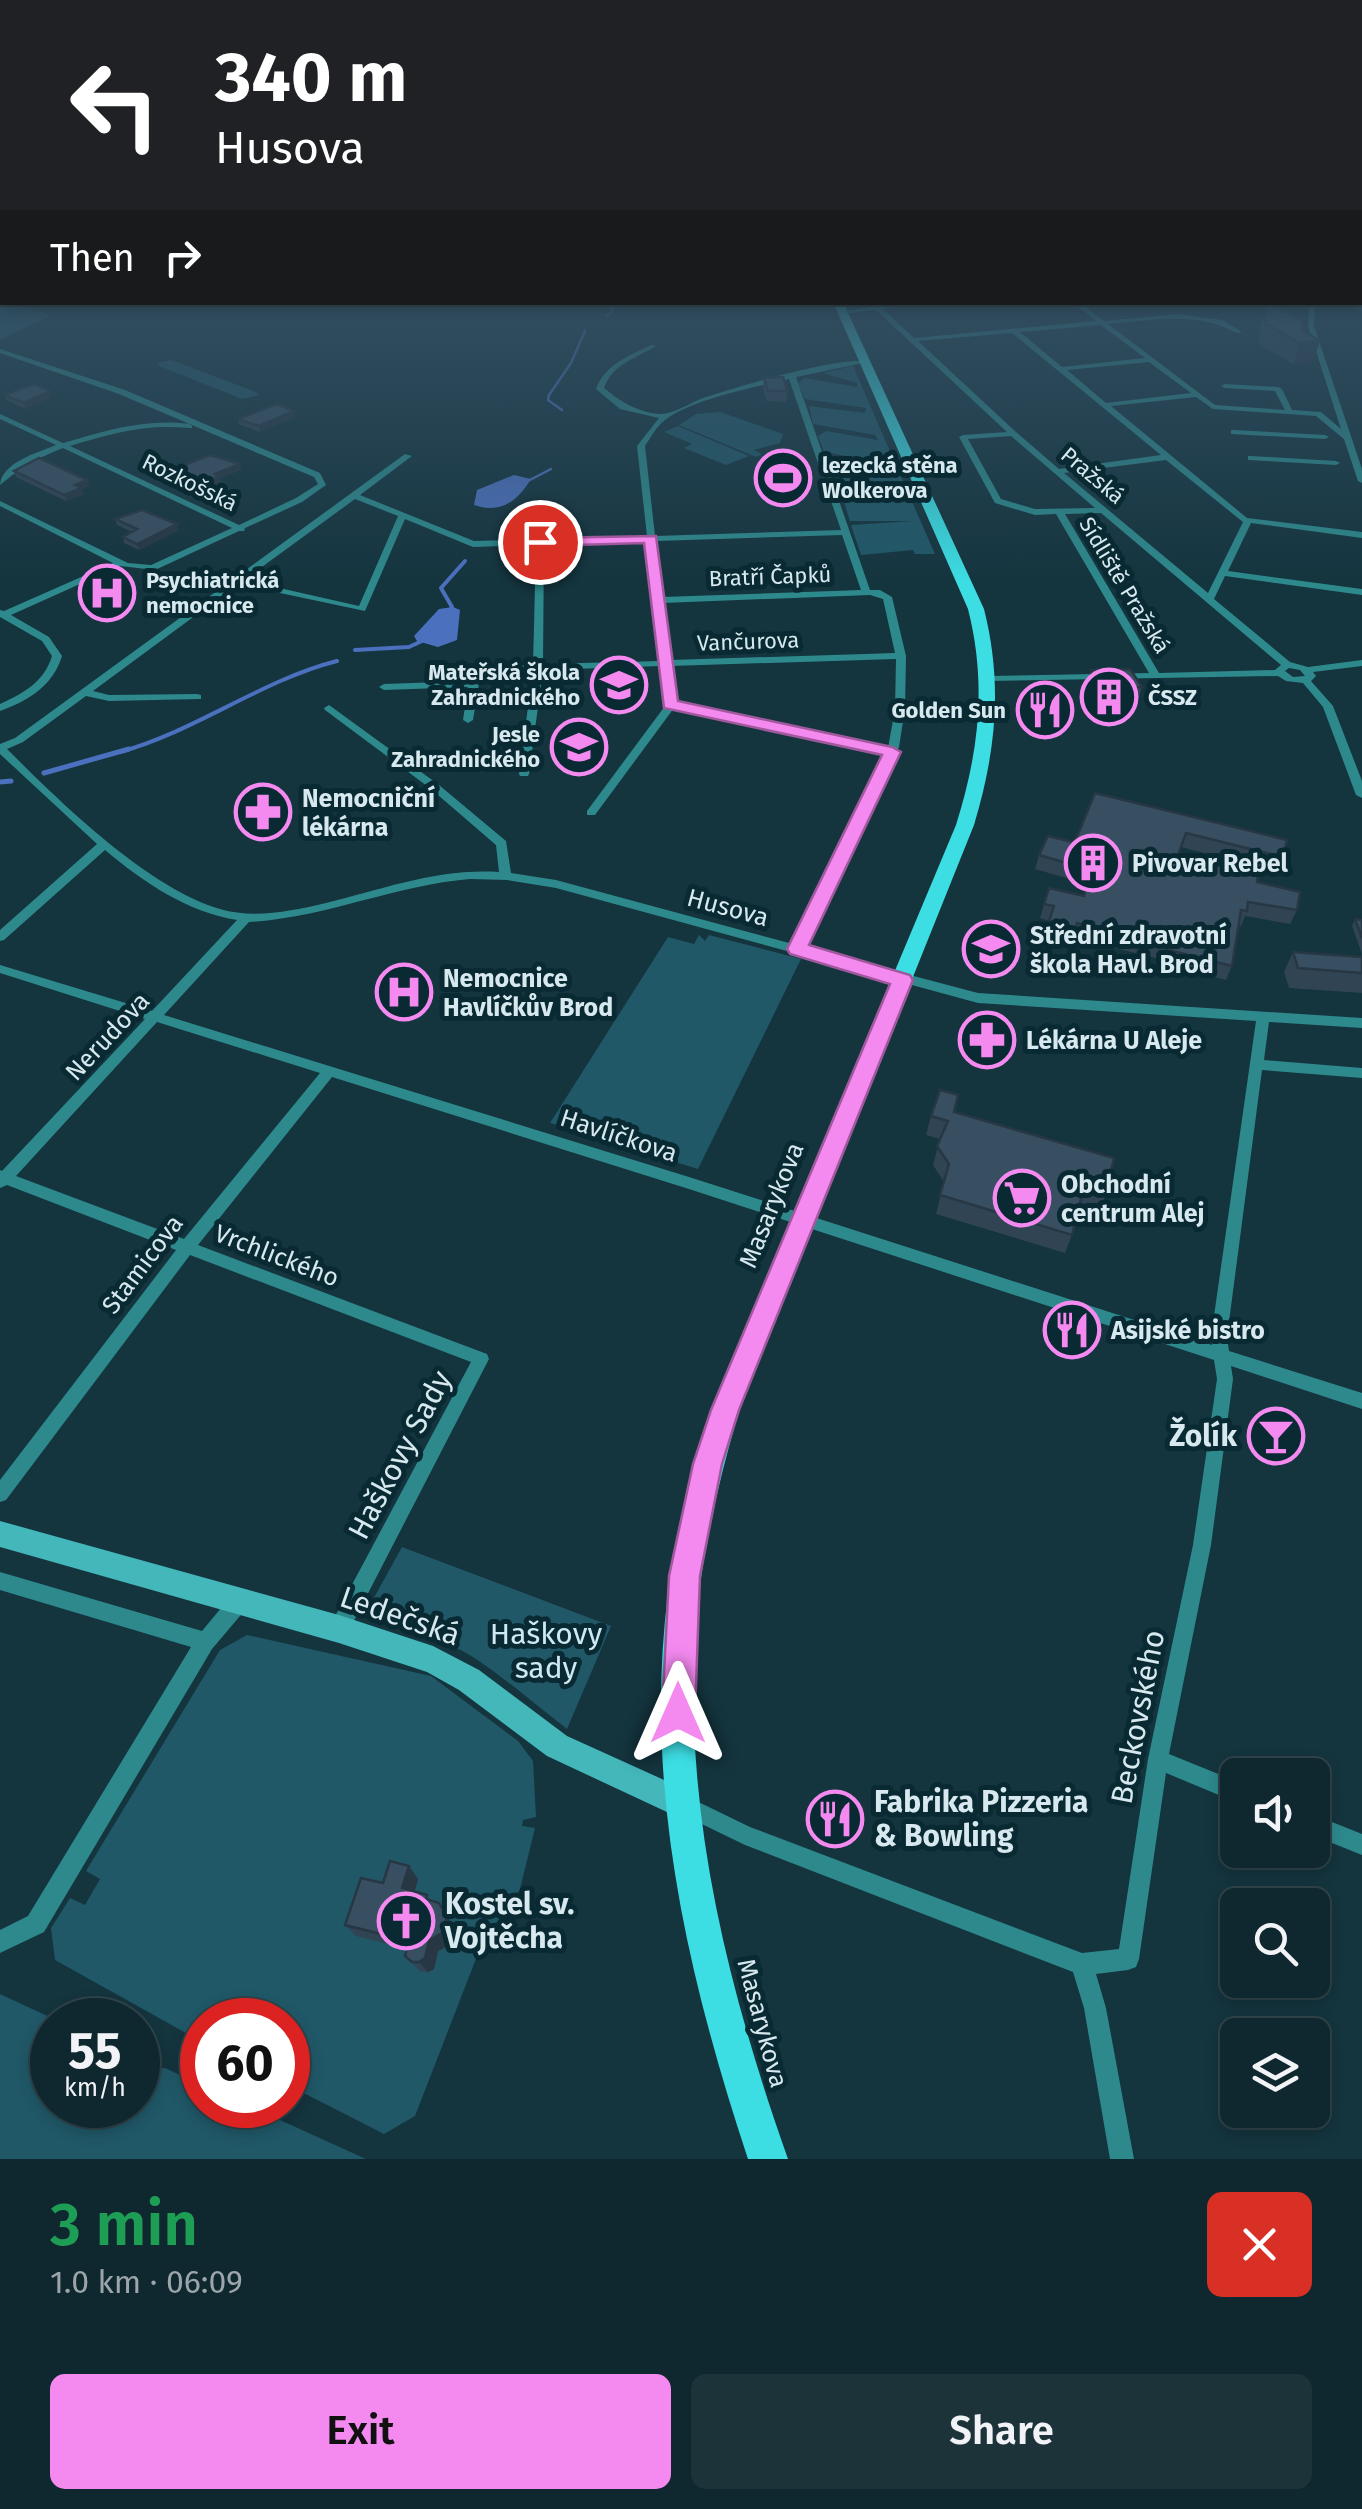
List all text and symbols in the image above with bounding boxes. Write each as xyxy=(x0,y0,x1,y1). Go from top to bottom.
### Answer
text: 340 m xyxy=(215,36,408,120)
icon: left xyxy=(50,40,180,170)
text: Husova xyxy=(215,121,365,175)
icon: right xyxy=(155,230,210,285)
text: Then xyxy=(50,235,135,281)
street label: Pražská xyxy=(1055,441,1130,510)
street label: Rozkošská xyxy=(138,448,242,517)
sports icon: lezecká stěna Wolkerova xyxy=(753,448,813,508)
place label: lezecká stěna Wolkerova xyxy=(822,452,958,504)
pin xyxy=(498,500,583,585)
street label: Sídliště Pražská xyxy=(1073,512,1176,658)
icon: arrive xyxy=(513,515,568,570)
street label: Bratří Čapků xyxy=(708,561,832,592)
hospital icon: Psychiatrická nemocnice xyxy=(77,563,137,623)
place label: Psychiatrická nemocnice xyxy=(146,567,279,619)
street label: Vančurova xyxy=(696,626,800,657)
school or university icon: Mateřská škola Zahradnického xyxy=(589,655,649,715)
place label: Mateřská škola Zahradnického xyxy=(428,659,580,711)
building icon: ČSSZ xyxy=(1079,667,1139,727)
restaurant icon: Golden Sun xyxy=(1015,680,1075,740)
place label: ČSSZ xyxy=(1148,683,1197,711)
place label: Golden Sun xyxy=(891,697,1006,724)
school or university icon: Jesle Zahradnického xyxy=(549,717,609,777)
place label: Jesle Zahradnického xyxy=(391,721,540,773)
pharmacy icon: Nemocniční lékárna xyxy=(233,782,293,842)
place label: Nemocniční lékárna xyxy=(302,784,435,843)
building icon: Pivovar Rebel xyxy=(1063,833,1123,893)
place label: Pivovar Rebel xyxy=(1132,849,1289,879)
street label: Husova xyxy=(684,883,772,933)
school or university icon: Střední zdravotní škola Havl. Brod xyxy=(961,919,1021,979)
place label: Střední zdravotní škola Havl. Brod xyxy=(1030,921,1227,980)
hospital icon: Nemocnice Havlíčkův Brod xyxy=(374,962,434,1022)
place label: Nemocnice Havlíčkův Brod xyxy=(443,964,613,1023)
street label: Nerudova xyxy=(59,986,156,1087)
pharmacy icon: Lékárna U Aleje xyxy=(957,1010,1017,1070)
place label: Lékárna U Aleje xyxy=(1026,1026,1202,1056)
street label: Havlíčkova xyxy=(556,1103,681,1169)
street label: Masarykova xyxy=(733,1138,811,1272)
supermarket icon: Obchodní centrum Alej xyxy=(992,1168,1052,1228)
place label: Obchodní centrum Alej xyxy=(1061,1170,1205,1229)
street label: Stamicova xyxy=(96,1209,190,1320)
street label: Vrchlického xyxy=(210,1218,343,1293)
restaurant icon: Asijské bistro xyxy=(1042,1300,1102,1360)
place label: Asijské bistro xyxy=(1110,1316,1265,1346)
street label: Haškovy Sady xyxy=(341,1364,460,1545)
bar icon: Žolík xyxy=(1246,1406,1306,1466)
place label: Žolík xyxy=(1169,1416,1237,1454)
street label: Ledečská xyxy=(335,1579,465,1653)
park label: Haškovy sady xyxy=(490,1616,602,1686)
street label: Beckovského xyxy=(1103,1627,1173,1807)
position arrow xyxy=(626,1661,730,1765)
map controls xyxy=(1220,1758,1330,2128)
button: sound xyxy=(1220,1758,1330,1868)
place label: Fabrika Pizzeria & Bowling xyxy=(874,1784,1089,1854)
restaurant icon: Fabrika Pizzeria & Bowling xyxy=(805,1789,865,1849)
place label: Kostel sv. Vojtěcha xyxy=(444,1886,574,1956)
button: search xyxy=(1220,1888,1330,1998)
church icon: Kostel sv. Vojtěcha xyxy=(376,1891,436,1951)
street label: Masarykova xyxy=(730,1955,794,2091)
speed limit sign: 60 xyxy=(180,1998,310,2128)
button: layers xyxy=(1220,2018,1330,2128)
text: 55 xyxy=(68,2021,122,2081)
text: km/h xyxy=(64,2073,126,2103)
text: 3 min xyxy=(50,2189,198,2261)
button: close xyxy=(1207,2192,1312,2297)
text: 1.0 km · 06:09 xyxy=(50,2263,243,2301)
button: Exit xyxy=(50,2374,671,2489)
button: Share xyxy=(691,2374,1312,2489)

